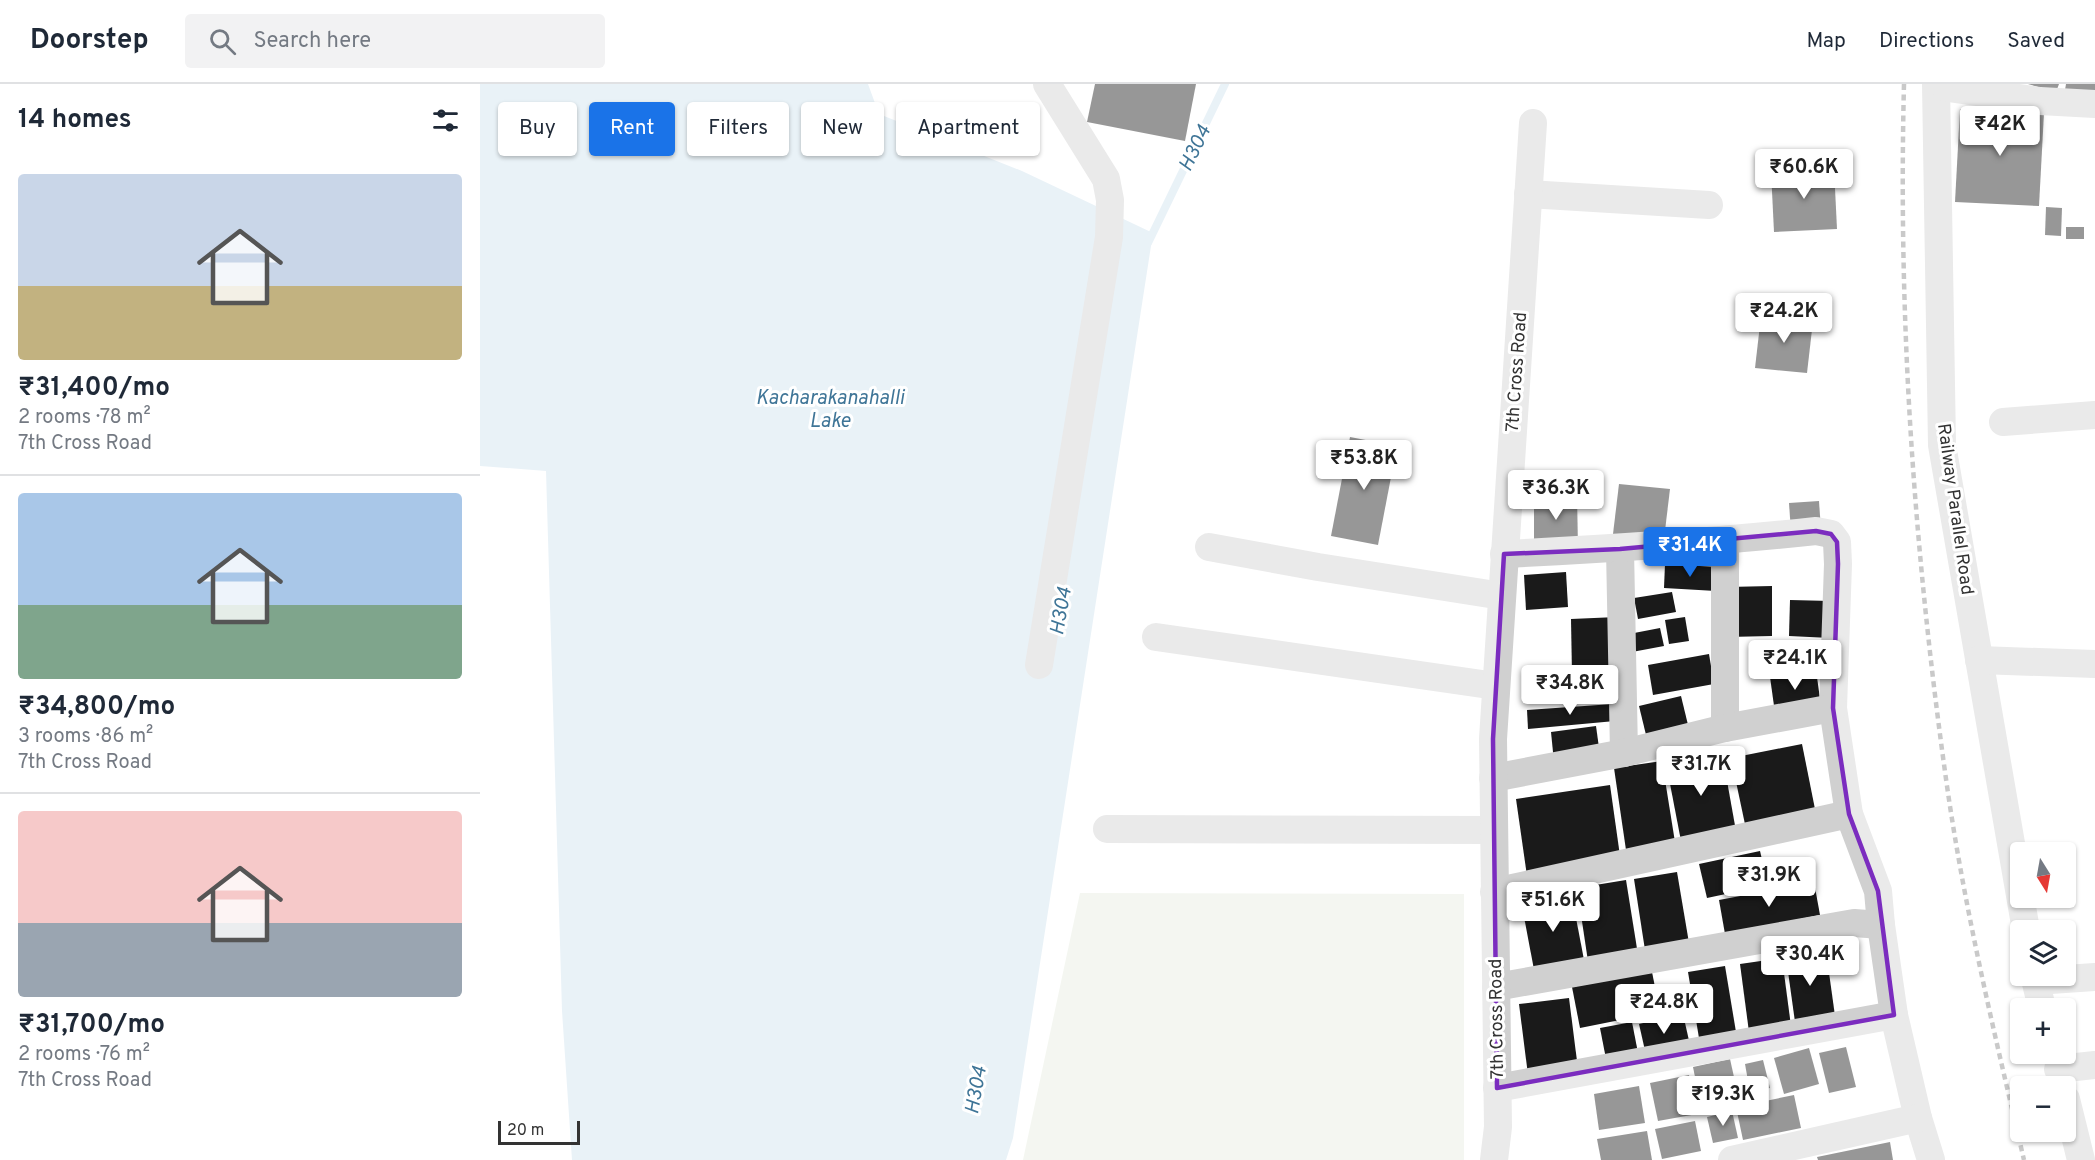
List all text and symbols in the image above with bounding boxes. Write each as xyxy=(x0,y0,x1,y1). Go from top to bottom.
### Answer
search box xyxy=(185,14,605,68)
text: Doorstep xyxy=(30,23,149,59)
icon: search xyxy=(206,25,239,58)
text: Search here xyxy=(254,28,371,55)
text: Map xyxy=(1806,28,1846,55)
text: Directions xyxy=(1879,28,1974,55)
text: Saved xyxy=(2007,28,2065,55)
chip: Buy xyxy=(498,102,577,156)
chip: Rent xyxy=(589,102,675,156)
chip: Filters xyxy=(687,102,789,156)
chip: New xyxy=(801,102,884,156)
chip: Apartment xyxy=(896,102,1040,156)
text: 14 homes xyxy=(18,104,132,137)
icon: filters xyxy=(429,104,462,137)
pin: ₹42K xyxy=(1964,106,2036,157)
text: ₹42K xyxy=(1974,112,2026,138)
water label: H304 xyxy=(1174,121,1218,176)
pin: ₹60.6K xyxy=(1755,149,1853,200)
text: ₹60.6K xyxy=(1769,155,1839,181)
icon: home xyxy=(186,213,294,321)
pin: ₹24.2K xyxy=(1735,293,1833,344)
text: ₹24.2K xyxy=(1749,299,1819,325)
street label: 7th Cross Road xyxy=(1502,311,1533,433)
text: ₹31,400/mo xyxy=(18,372,170,405)
water label: Kacharakanahalli Lake xyxy=(756,386,905,435)
text: 2 rooms · 78 m² xyxy=(18,405,151,431)
street label: Railway Parallel Road xyxy=(1931,422,1978,596)
text: 7th Cross Road xyxy=(18,431,152,457)
pin: ₹53.8K xyxy=(1315,440,1413,491)
text: ₹53.8K xyxy=(1330,446,1398,472)
pin: ₹36.3K xyxy=(1507,470,1605,521)
text: ₹36.3K xyxy=(1522,476,1590,502)
pin: ₹31.4K xyxy=(1641,527,1739,578)
icon: home xyxy=(186,532,294,640)
text: ₹31.4K xyxy=(1657,533,1723,559)
water label: H304 xyxy=(1045,585,1079,637)
pin: ₹24.1K xyxy=(1746,640,1844,691)
text: ₹24.1K xyxy=(1762,646,1828,672)
pin: ₹34.8K xyxy=(1521,665,1619,716)
text: ₹34.8K xyxy=(1535,671,1605,697)
text: ₹34,800/mo xyxy=(18,691,175,724)
text: 3 rooms · 86 m² xyxy=(18,724,153,750)
pin: ₹31.7K xyxy=(1652,746,1750,797)
text: 7th Cross Road xyxy=(18,750,152,776)
text: ₹31.7K xyxy=(1670,752,1732,778)
north arrow xyxy=(2010,842,2076,908)
map controls xyxy=(2010,842,2076,1142)
icon: home xyxy=(186,850,294,958)
pin: ₹31.9K xyxy=(1720,857,1818,908)
text: ₹31.9K xyxy=(1737,863,1801,889)
pin: ₹51.6K xyxy=(1504,882,1602,933)
text: ₹51.6K xyxy=(1521,888,1585,914)
button: layers xyxy=(2010,920,2076,986)
pin: ₹30.4K xyxy=(1761,936,1859,987)
text: ₹30.4K xyxy=(1775,942,1845,968)
street label: 7th Cross Road xyxy=(1485,959,1510,1079)
pin: ₹24.8K xyxy=(1615,984,1713,1035)
text: ₹24.8K xyxy=(1629,990,1699,1016)
button: + xyxy=(2010,998,2076,1064)
text: ₹31,700/mo xyxy=(18,1009,165,1042)
text: 2 rooms · 76 m² xyxy=(18,1042,150,1068)
water label: H304 xyxy=(960,1064,994,1116)
text: 7th Cross Road xyxy=(18,1068,152,1094)
pin: ₹19.3K xyxy=(1674,1076,1772,1127)
button: − xyxy=(2010,1076,2076,1142)
text: ₹19.3K xyxy=(1691,1082,1755,1108)
scale bar xyxy=(498,1118,580,1146)
text: 20 m xyxy=(507,1121,544,1141)

